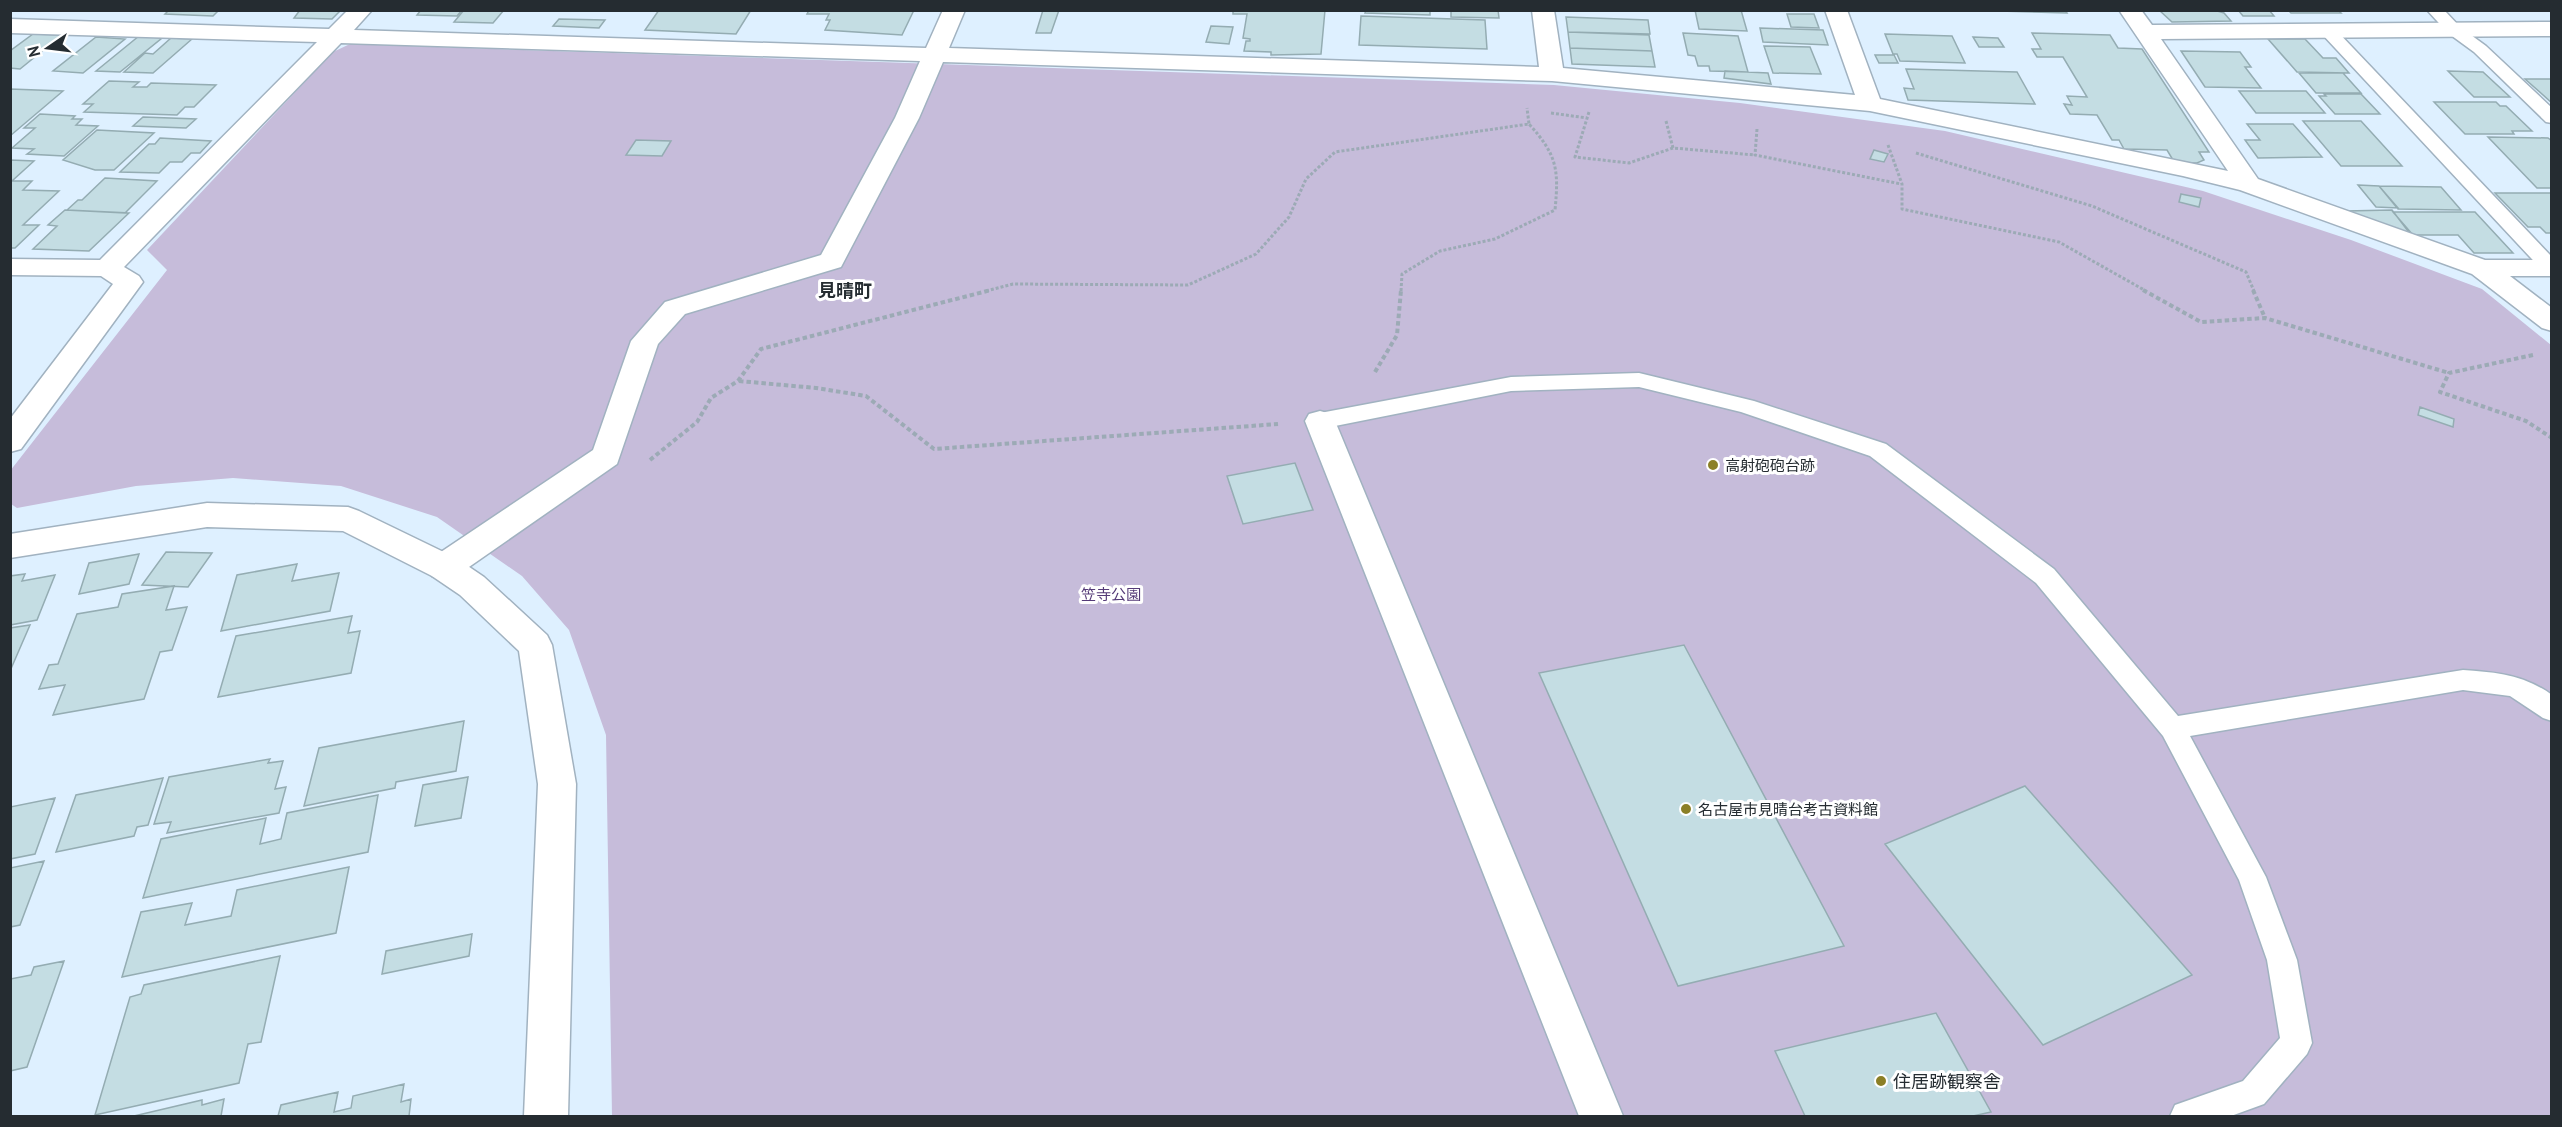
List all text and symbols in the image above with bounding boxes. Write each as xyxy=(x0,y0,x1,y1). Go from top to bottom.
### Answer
north arrow xyxy=(18,18,78,78)
text: N xyxy=(22,44,44,59)
district label: 見晴町 xyxy=(818,279,872,302)
place label: 高射砲砲台跡 xyxy=(1725,456,1815,475)
marker: 高射砲砲台跡 xyxy=(1706,458,1720,472)
park label: 笠寺公園 xyxy=(1081,585,1141,604)
place label: 名古屋市見晴台考古資料館 xyxy=(1698,800,1878,819)
marker: 名古屋市見晴台考古資料館 xyxy=(1679,802,1693,816)
place label: 住居跡観察舎 xyxy=(1893,1070,2001,1093)
marker: 住居跡観察舎 xyxy=(1874,1074,1888,1088)

